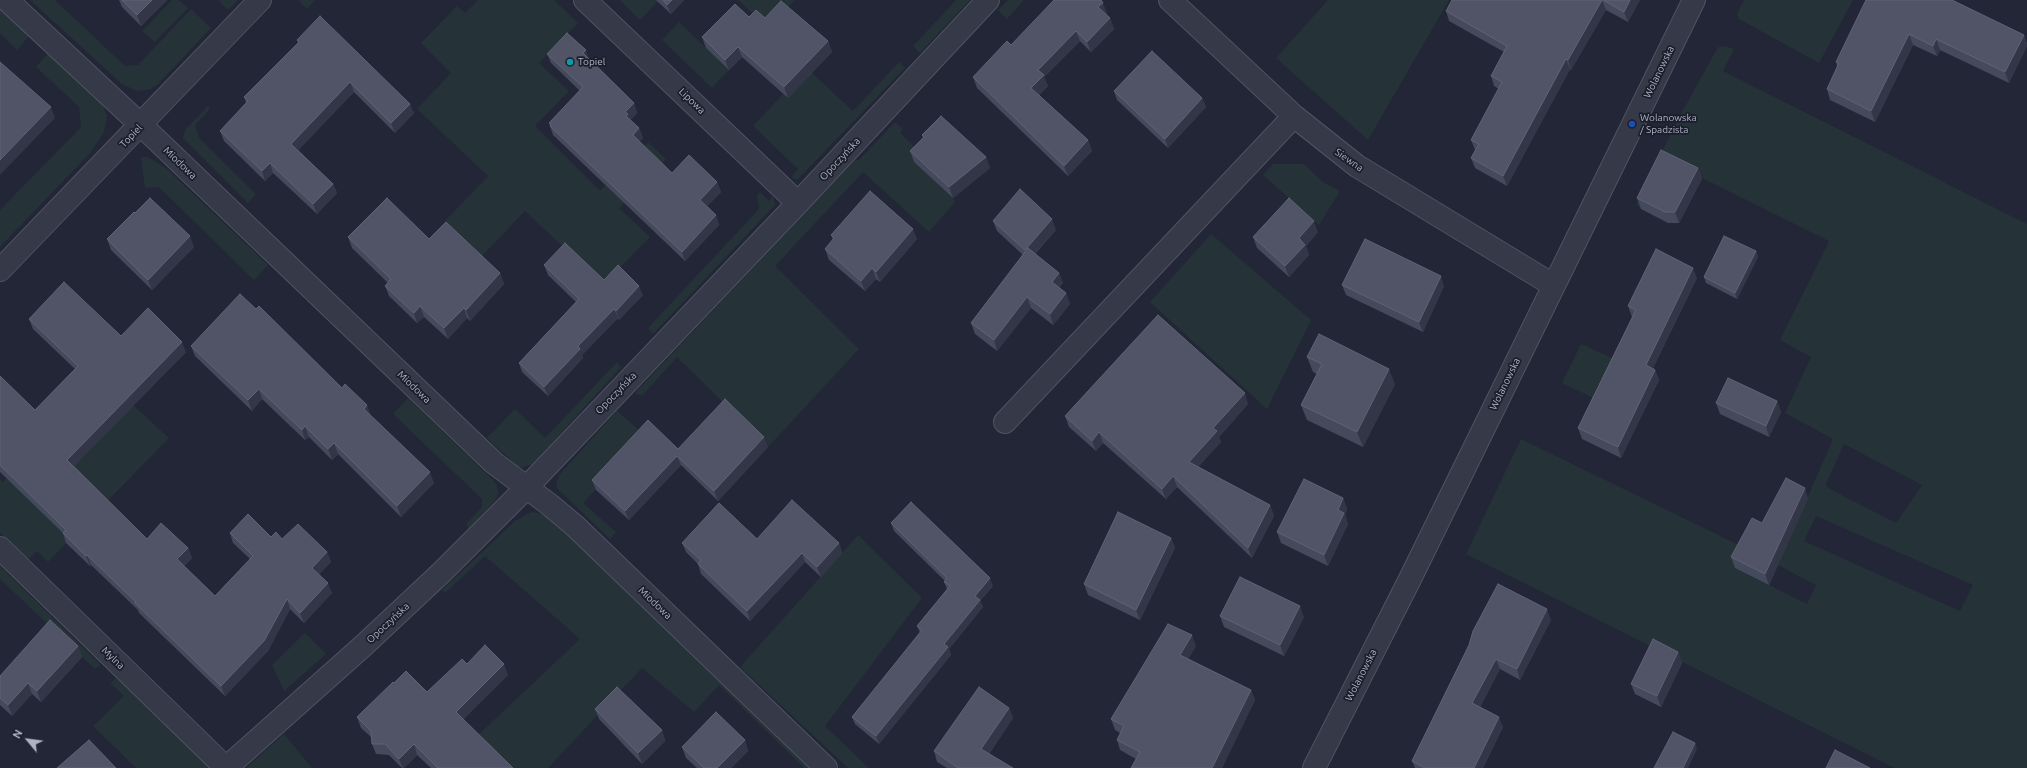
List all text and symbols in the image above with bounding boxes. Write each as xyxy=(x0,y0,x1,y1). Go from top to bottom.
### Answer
street label: Wolanowska xyxy=(1641,44,1677,100)
place label: Topiel xyxy=(578,56,605,68)
marker: Topiel xyxy=(565,57,575,67)
street label: Lipowa xyxy=(676,86,708,116)
place label: Wolanowska / Spadzista xyxy=(1640,112,1697,136)
marker: Wolanowska / Spadzista xyxy=(1627,119,1637,129)
street label: Topiel xyxy=(117,122,145,150)
street label: Opoczyńska xyxy=(817,135,863,183)
street label: Miodowa xyxy=(161,144,199,182)
street label: Siewna xyxy=(1333,146,1365,174)
street label: Wolanowska xyxy=(1487,356,1523,412)
street label: Miodowa xyxy=(395,368,433,406)
street label: Opoczyńska xyxy=(593,369,639,417)
street label: Miodowa xyxy=(636,584,674,622)
street label: Opoczyńska xyxy=(364,600,412,646)
street label: Mylna xyxy=(99,644,127,672)
street label: Wolanowska xyxy=(1343,647,1379,703)
north arrow xyxy=(8,720,48,760)
text: N xyxy=(10,728,25,741)

